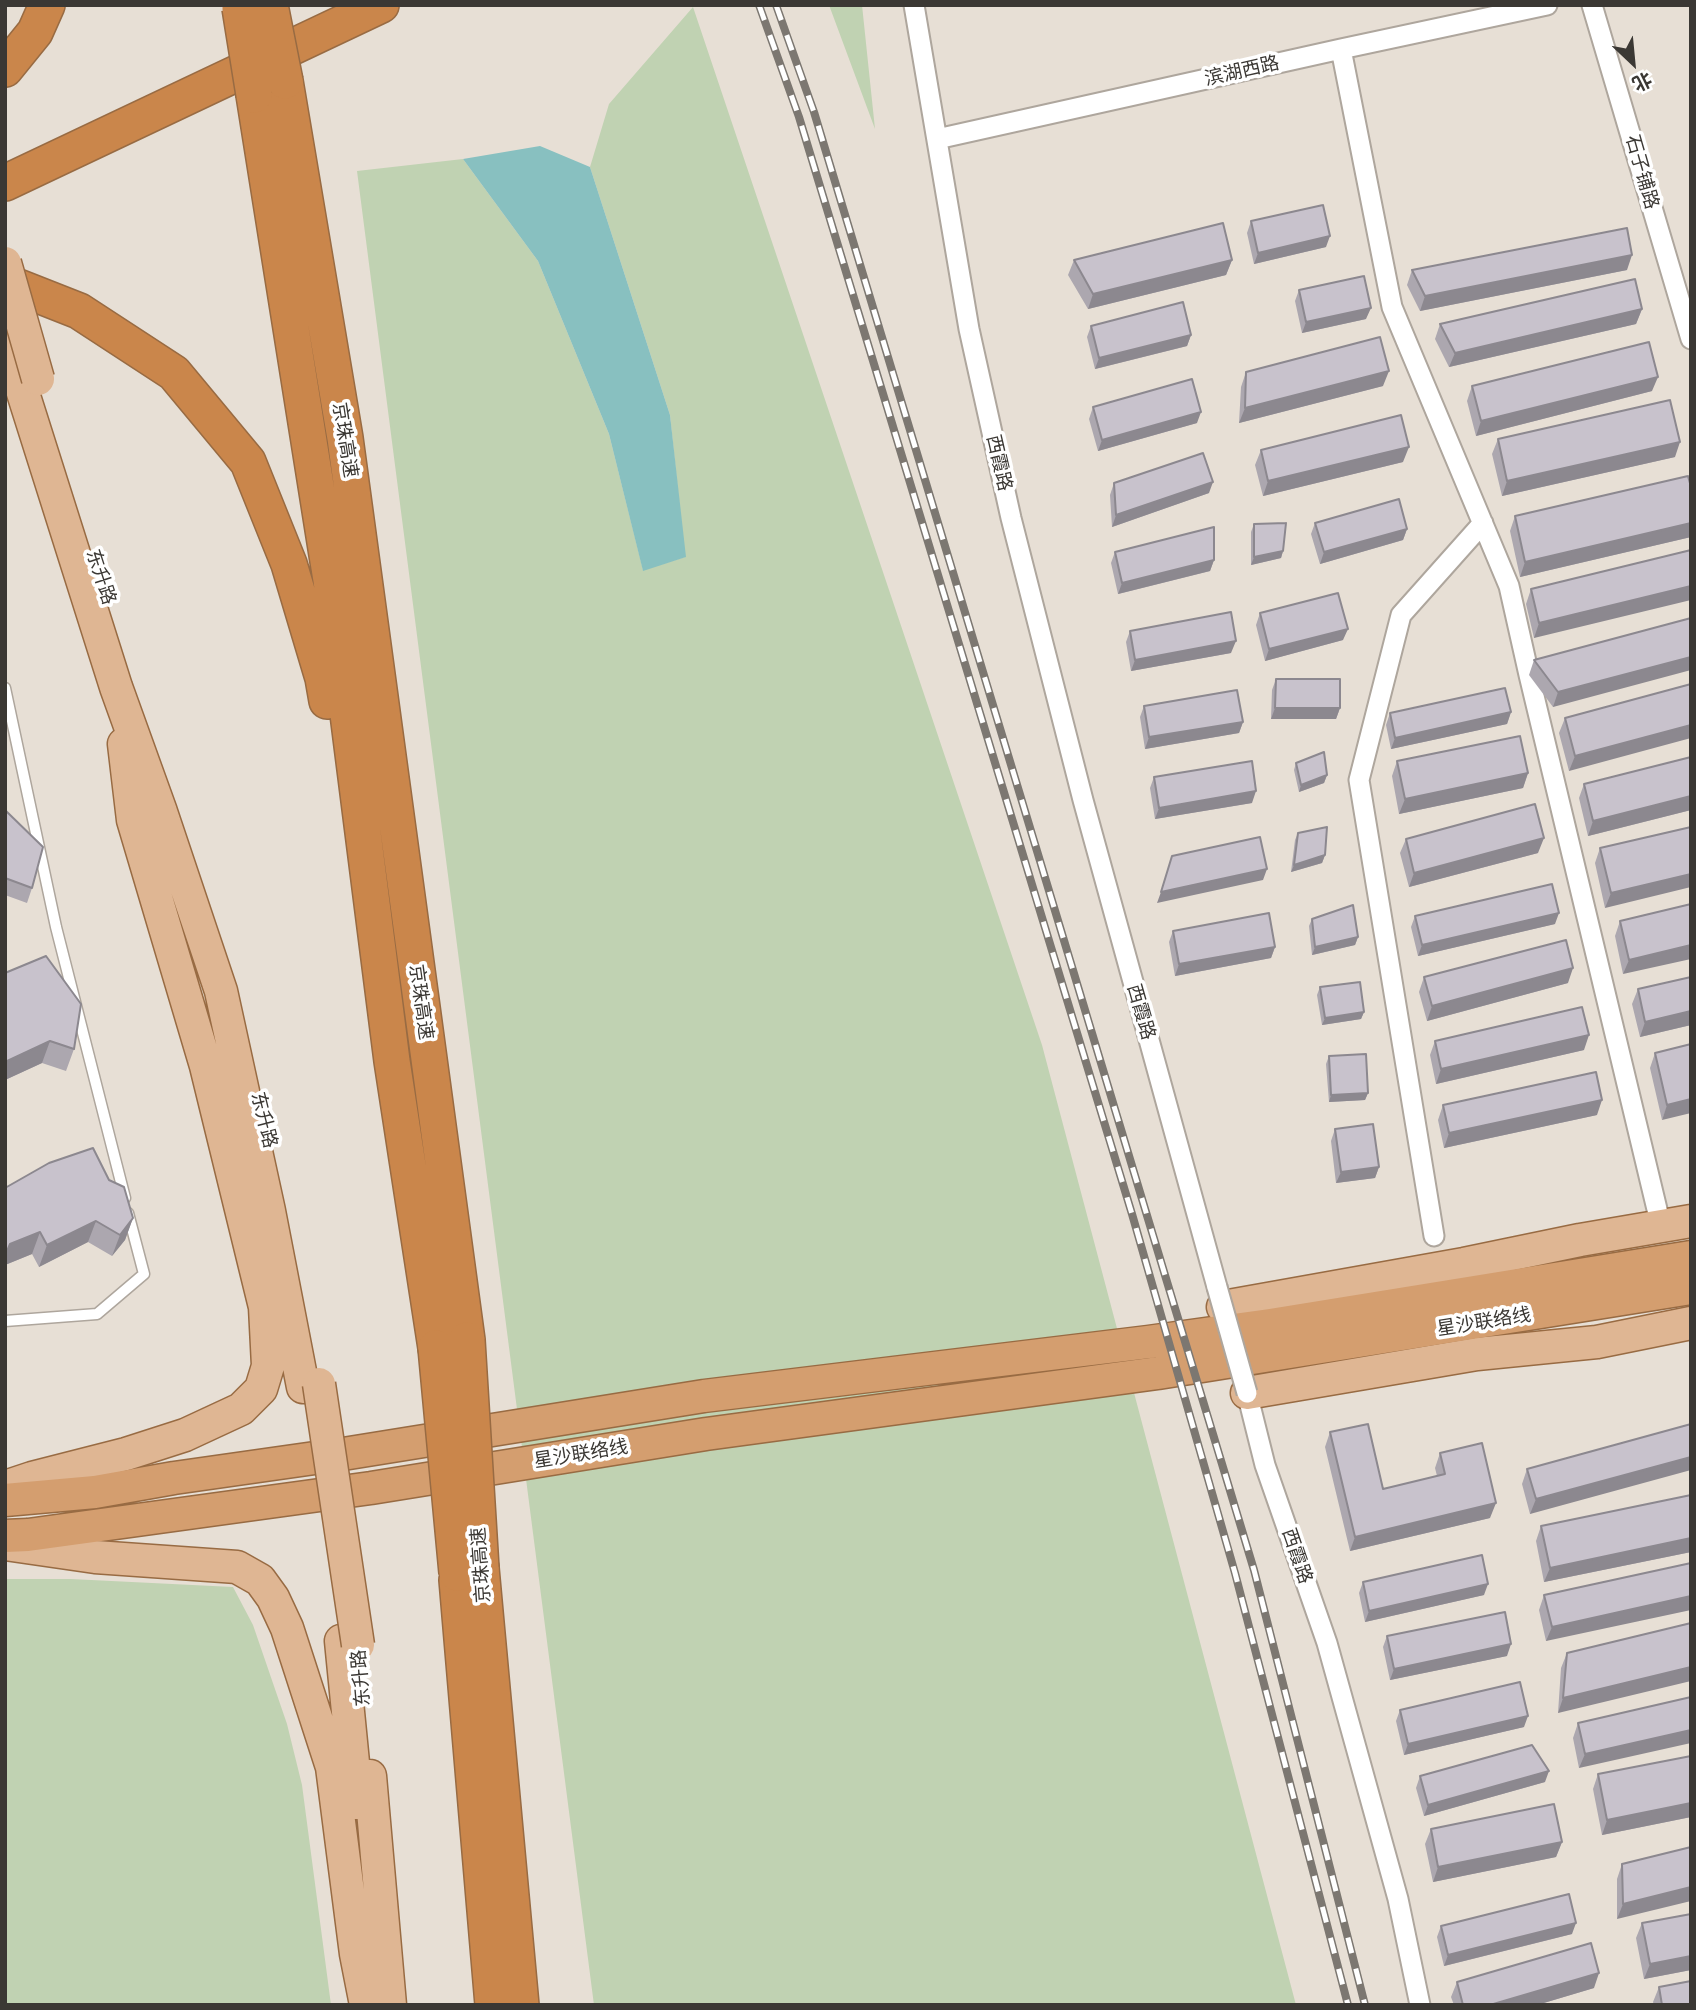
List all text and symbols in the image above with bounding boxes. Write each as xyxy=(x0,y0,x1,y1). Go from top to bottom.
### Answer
north arrow xyxy=(1598,28,1668,98)
street label: 滨湖西路 xyxy=(1202,51,1282,91)
text: 北 xyxy=(1629,68,1656,96)
street label: 石子铺路 xyxy=(1621,132,1663,212)
street label: 京珠高速 xyxy=(328,401,362,479)
street label: 西霞路 xyxy=(981,433,1017,493)
street label: 东升路 xyxy=(81,546,121,608)
street label: 京珠高速 xyxy=(404,963,438,1041)
street label: 西霞路 xyxy=(1122,981,1160,1043)
street label: 东升路 xyxy=(246,1090,282,1150)
street label: 星沙联络线 xyxy=(1435,1303,1533,1341)
street label: 星沙联络线 xyxy=(532,1435,630,1473)
street label: 西霞路 xyxy=(1277,1525,1317,1587)
street label: 京珠高速 xyxy=(467,1526,495,1604)
street label: 东升路 xyxy=(347,1649,375,1707)

